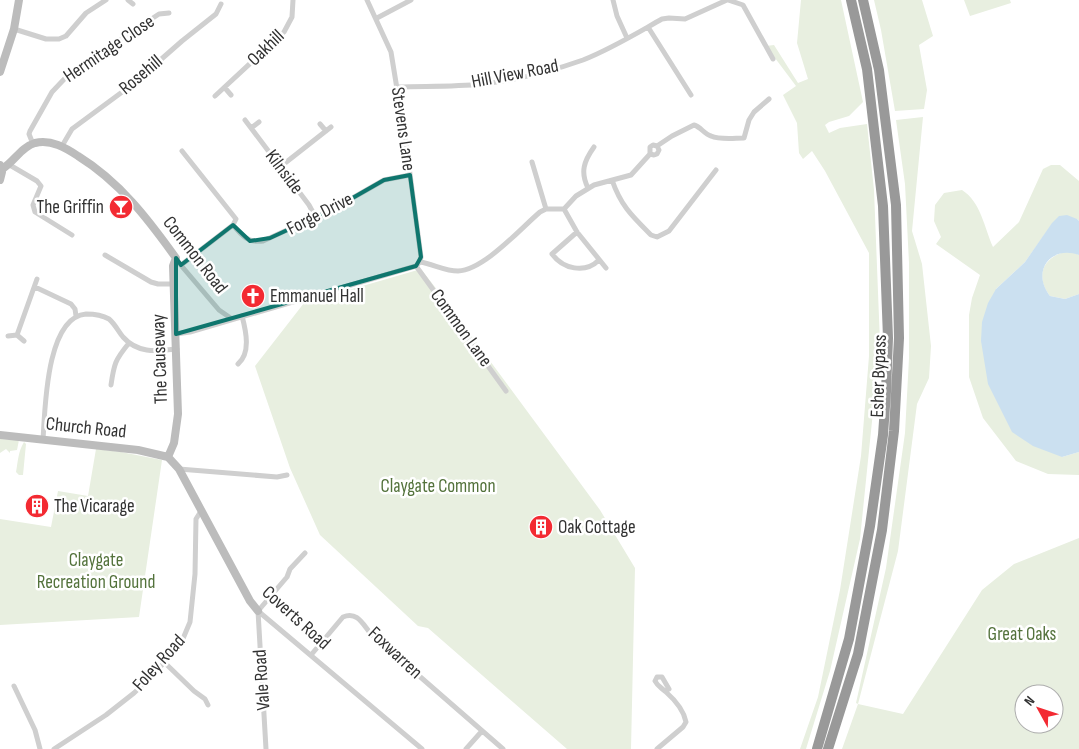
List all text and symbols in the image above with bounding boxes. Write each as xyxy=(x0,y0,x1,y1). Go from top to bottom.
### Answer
street label: Hermitage Close xyxy=(59,10,159,88)
street label: Oakhill xyxy=(243,25,289,71)
street label: Rosehill xyxy=(115,50,167,100)
street label: Hill View Road xyxy=(469,54,561,94)
street label: Stevens Lane xyxy=(386,86,420,172)
street label: Kilnside xyxy=(260,145,308,199)
street label: Forge Drive xyxy=(283,188,357,240)
bar icon: The Griffin xyxy=(108,194,134,220)
place label: The Griffin xyxy=(37,196,104,219)
street label: Common Road xyxy=(158,212,232,298)
church icon: Emmanuel Hall xyxy=(240,283,266,309)
place label: Emmanuel Hall xyxy=(270,285,364,308)
street label: Common Lane xyxy=(425,285,497,371)
street label: The Causeway xyxy=(147,313,173,404)
street label: Esher Bypass xyxy=(866,334,892,418)
street label: Church Road xyxy=(45,412,127,444)
park label: Claygate Common xyxy=(380,475,496,498)
building icon: The Vicarage xyxy=(24,493,50,519)
place label: The Vicarage xyxy=(54,495,135,518)
building icon: Oak Cottage xyxy=(528,514,554,540)
place label: Oak Cottage xyxy=(558,516,636,539)
park label: Claygate Recreation Ground xyxy=(37,549,155,594)
street label: Coverts Road xyxy=(257,581,335,655)
street label: Foxwarren xyxy=(363,622,427,684)
park label: Great Oaks xyxy=(988,623,1057,646)
street label: Foley Road xyxy=(128,630,190,696)
street label: Vale Road xyxy=(248,649,276,711)
north arrow xyxy=(1014,684,1064,734)
text: N xyxy=(1021,693,1038,709)

